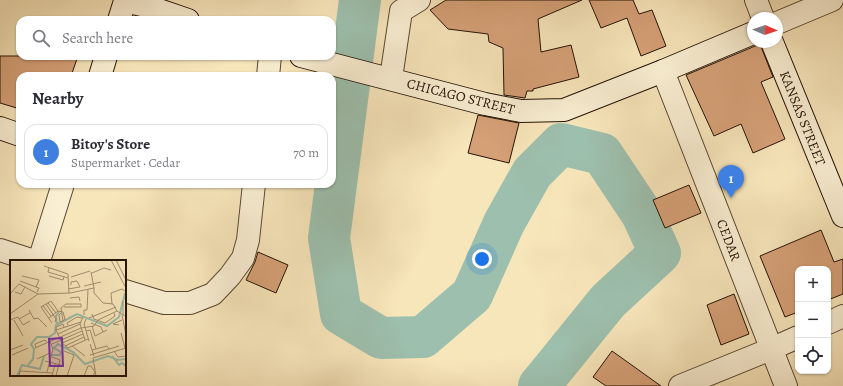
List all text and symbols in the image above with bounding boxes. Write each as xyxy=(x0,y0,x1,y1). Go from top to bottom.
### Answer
north arrow xyxy=(747,12,783,48)
search box xyxy=(16,16,336,60)
icon: search xyxy=(30,27,52,49)
text: Search here xyxy=(62,28,133,48)
street label: KANSAS STREET xyxy=(775,68,830,169)
street label: CHICAGO STREET xyxy=(405,74,517,119)
text: Nearby xyxy=(32,87,83,110)
text: Bitoy's Store xyxy=(71,134,150,154)
text: 1 xyxy=(44,144,48,161)
text: 70 m xyxy=(293,144,319,161)
text: Supermarket · Cedar xyxy=(71,154,180,171)
pin: 1 xyxy=(718,165,744,198)
street label: CEDAR xyxy=(712,216,745,264)
your location xyxy=(472,249,492,269)
inset map xyxy=(10,260,126,376)
map controls xyxy=(795,266,831,374)
button: + xyxy=(795,266,831,302)
button: − xyxy=(795,302,831,338)
button: locate xyxy=(795,338,831,374)

